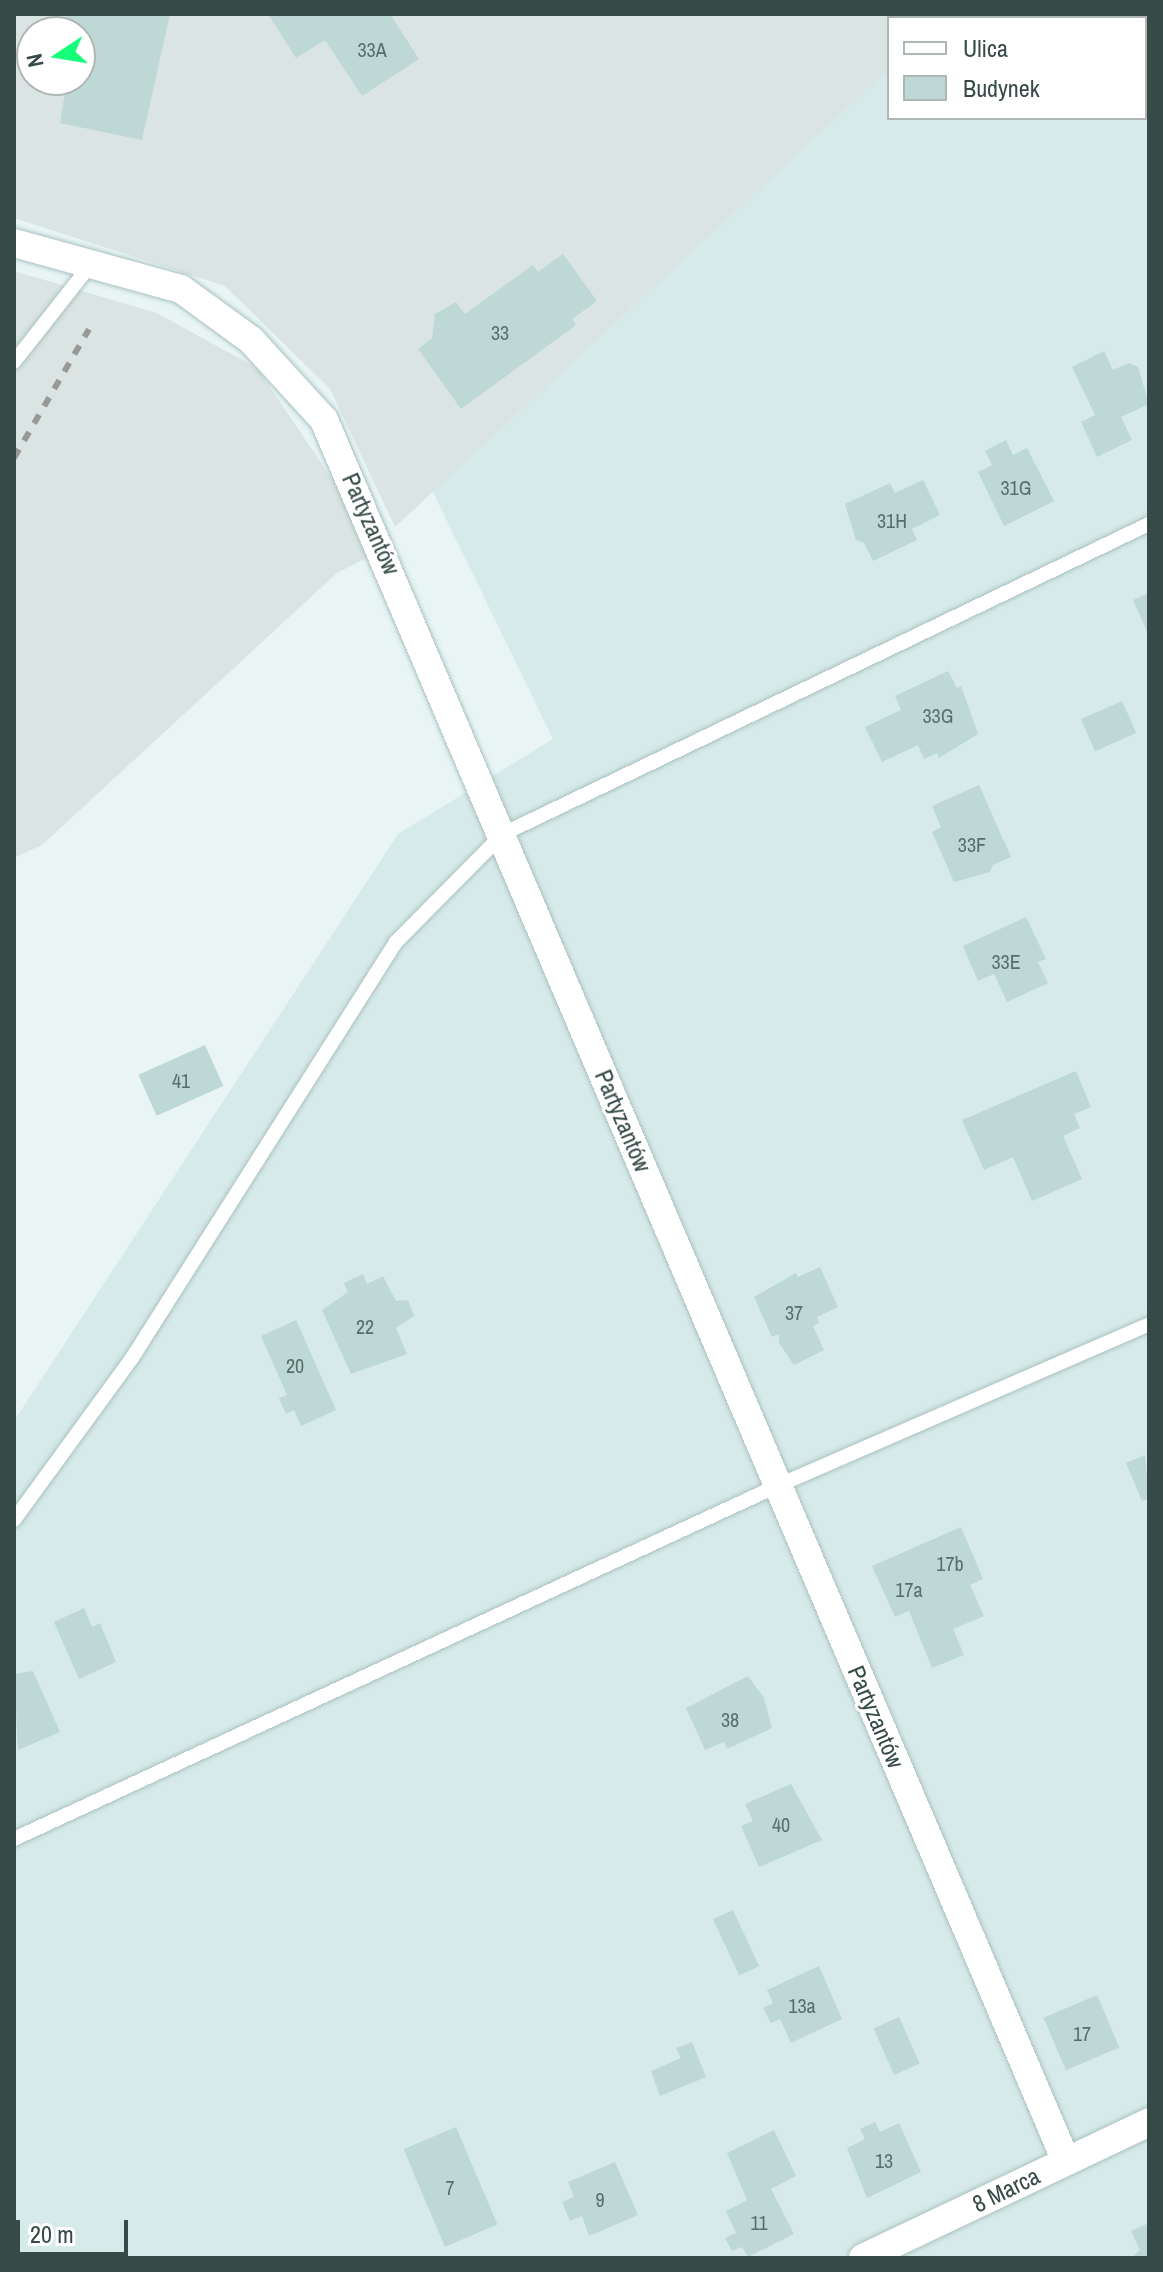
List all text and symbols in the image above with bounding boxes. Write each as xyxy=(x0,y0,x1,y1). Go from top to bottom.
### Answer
north arrow xyxy=(16,16,96,96)
legend xyxy=(887,16,1147,120)
text: Ulica xyxy=(963,32,1008,64)
house number: 33A xyxy=(357,37,387,61)
text: N xyxy=(18,51,51,70)
text: Budynek xyxy=(963,72,1040,104)
house number: 33 xyxy=(491,320,509,344)
street label: Partyzantów xyxy=(336,469,406,579)
house number: 31G xyxy=(1001,475,1031,499)
house number: 31H xyxy=(877,508,907,532)
house number: 33G xyxy=(923,703,953,727)
house number: 33F xyxy=(958,832,986,856)
house number: 33E xyxy=(991,949,1021,973)
street label: Partyzantów xyxy=(589,1066,657,1176)
house number: 41 xyxy=(172,1068,190,1092)
house number: 37 xyxy=(785,1300,803,1324)
house number: 22 xyxy=(356,1314,374,1338)
house number: 20 xyxy=(286,1353,304,1377)
house number: 17b xyxy=(936,1551,964,1575)
house number: 17a xyxy=(895,1577,923,1601)
street label: Partyzantów xyxy=(842,1662,910,1772)
house number: 38 xyxy=(721,1707,739,1731)
house number: 40 xyxy=(772,1812,790,1836)
house number: 13a xyxy=(788,1993,816,2017)
house number: 17 xyxy=(1073,2021,1091,2045)
house number: 13 xyxy=(875,2148,893,2172)
street label: 8 Marca xyxy=(968,2161,1044,2219)
house number: 7 xyxy=(445,2175,455,2199)
house number: 9 xyxy=(595,2187,605,2211)
scale bar xyxy=(20,2204,132,2254)
house number: 11 xyxy=(750,2210,768,2234)
text: 20 m xyxy=(30,2218,74,2250)

